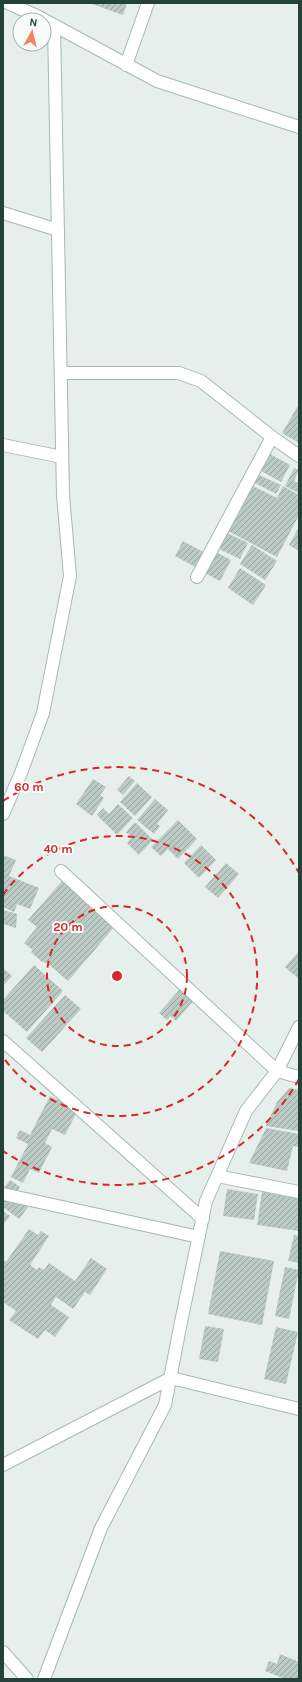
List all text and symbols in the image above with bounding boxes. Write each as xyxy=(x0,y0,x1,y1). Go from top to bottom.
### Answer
north arrow xyxy=(12,12,52,52)
text: N xyxy=(29,16,38,30)
text: 60 m xyxy=(14,780,44,794)
text: 40 m xyxy=(43,842,73,856)
text: 20 m xyxy=(53,920,83,934)
centre of rings xyxy=(110,969,124,983)

